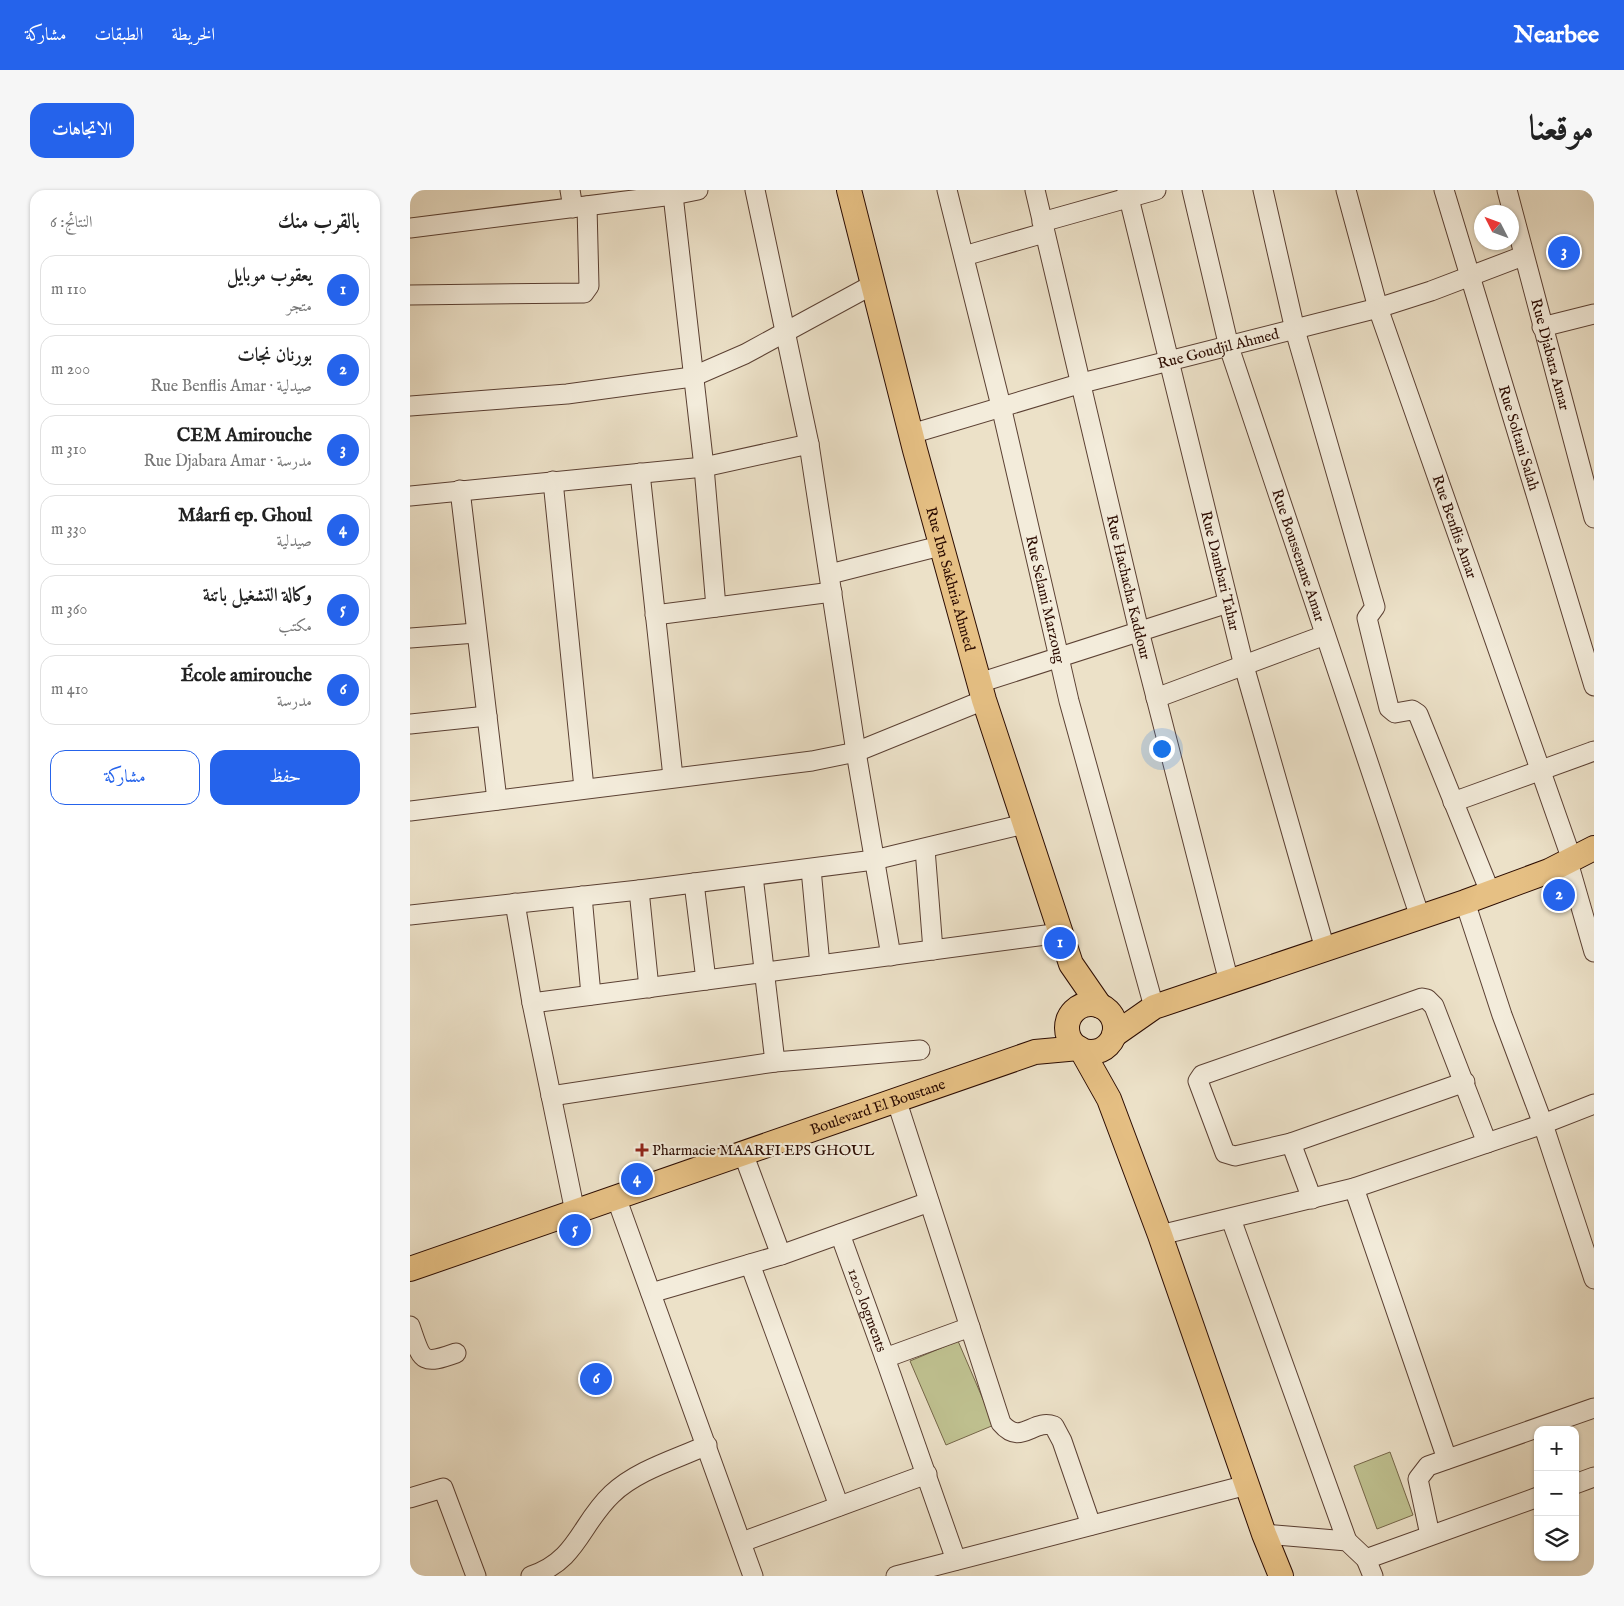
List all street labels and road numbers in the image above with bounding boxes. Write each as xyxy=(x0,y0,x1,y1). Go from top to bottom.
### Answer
street label: Rue Djabara Amar xyxy=(1526,296,1574,413)
street label: Rue Goudjil Ahmed xyxy=(1156,324,1282,373)
street label: Rue Soltani Salah xyxy=(1494,383,1543,493)
street label: Rue Benflis Amar xyxy=(1427,472,1481,582)
street label: Rue Boussenane Amar xyxy=(1267,487,1330,625)
street label: Rue Ibn Sakhria Ahmed xyxy=(921,505,979,654)
street label: Rue Dambari Tahar xyxy=(1196,509,1244,633)
street label: Rue Hachacha Kaddour xyxy=(1102,513,1155,662)
street label: Rue Selami Marzoug xyxy=(1021,534,1069,666)
street label: Boulevard El Boustane xyxy=(808,1075,948,1139)
street label: 1200 logments xyxy=(843,1266,891,1355)

